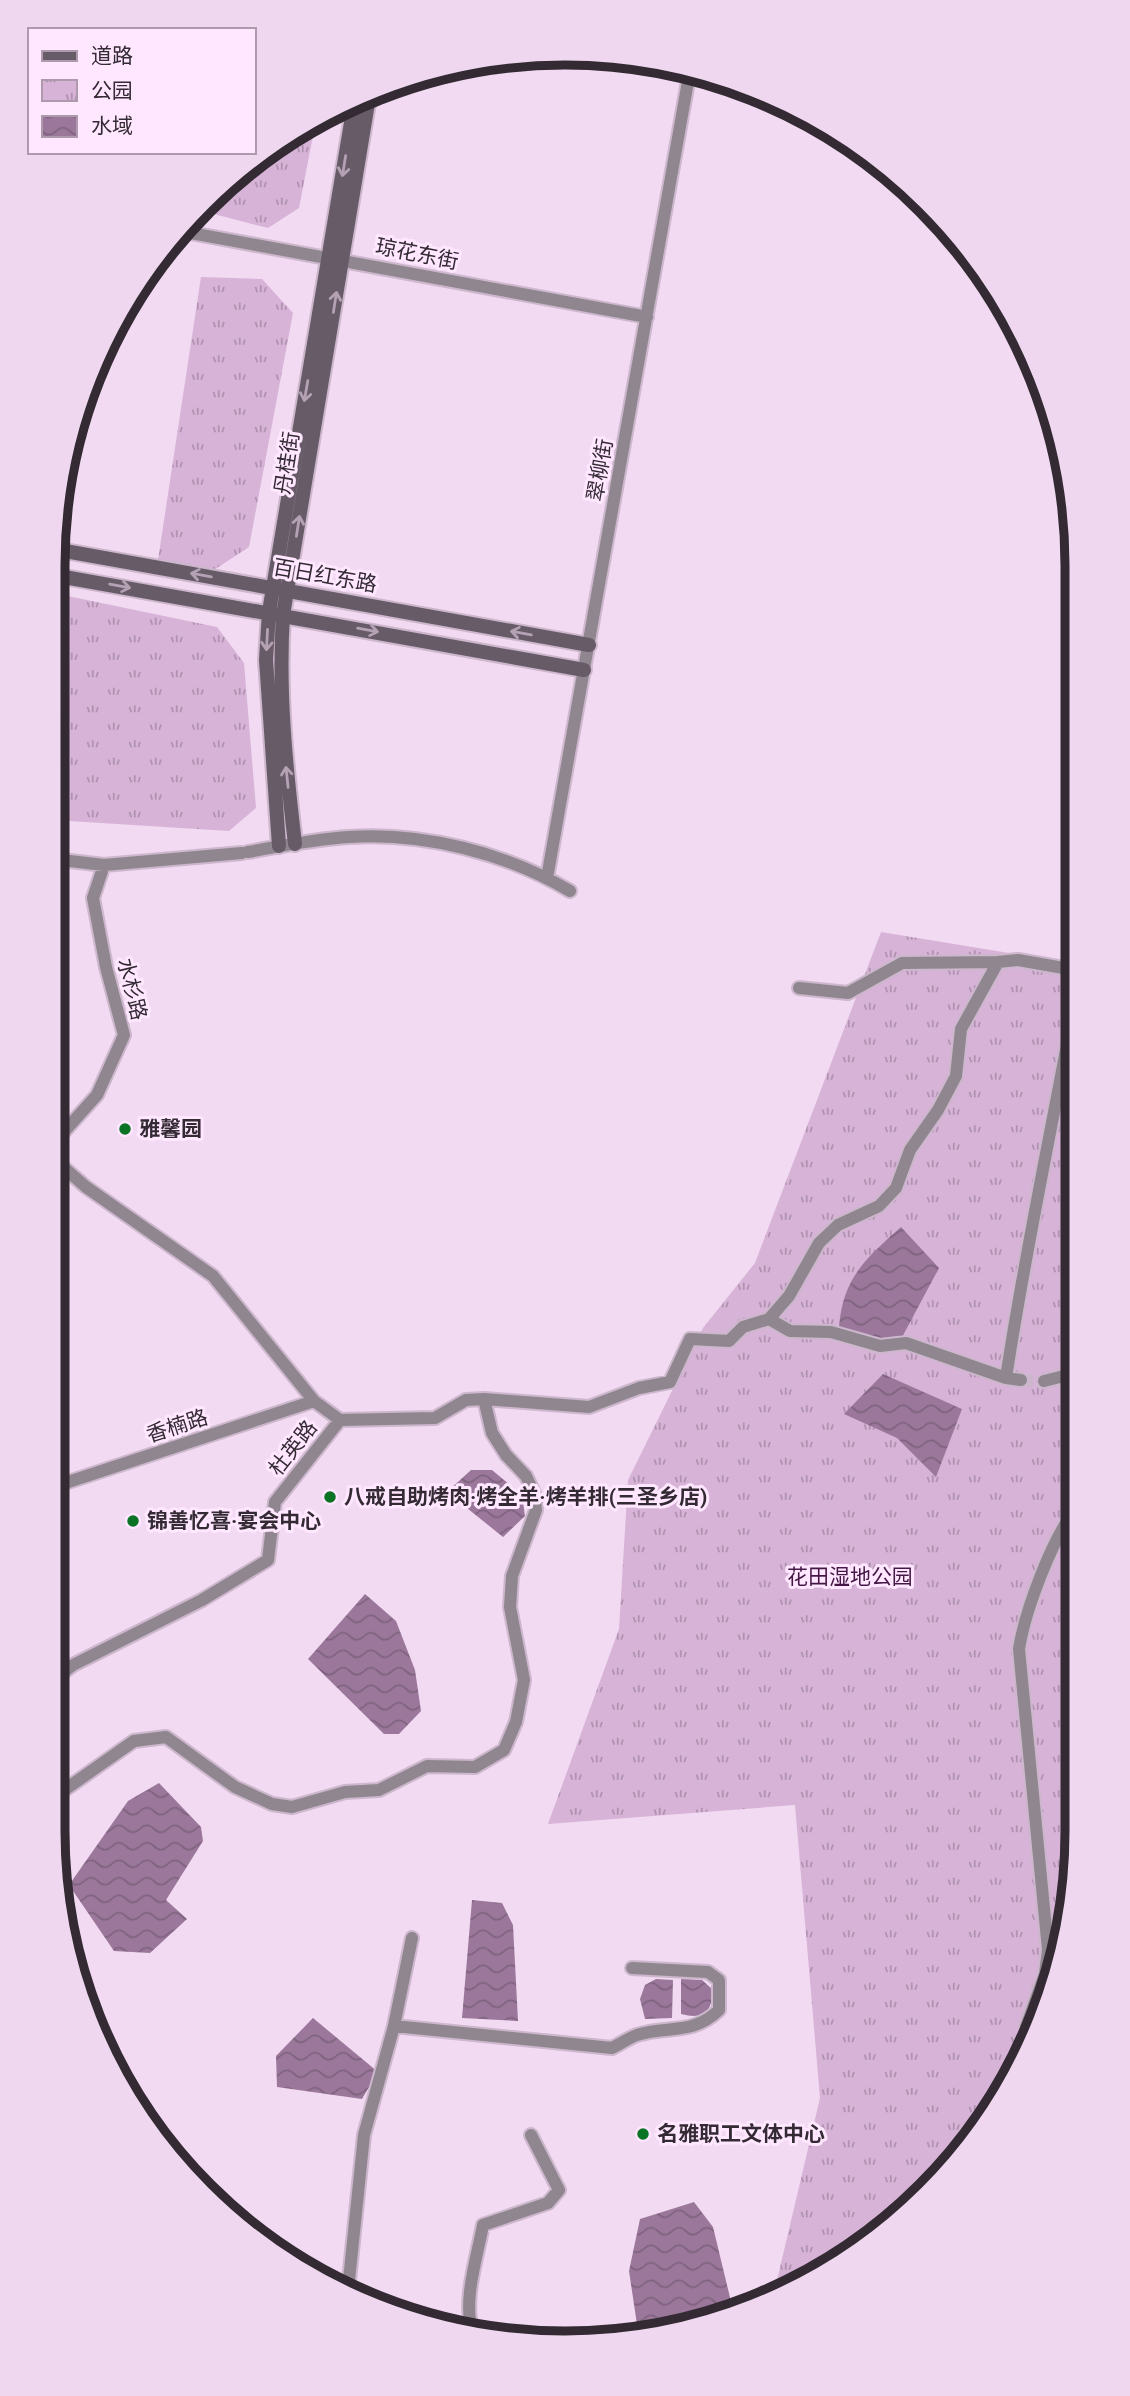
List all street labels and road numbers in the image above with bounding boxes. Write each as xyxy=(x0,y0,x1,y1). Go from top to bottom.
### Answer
street label: 琼花东街 xyxy=(373,234,461,274)
street label: 丹桂街 xyxy=(270,430,304,496)
street label: 翠柳街 xyxy=(583,437,617,503)
street label: 百日红东路 xyxy=(271,555,379,597)
street label: 水杉路 xyxy=(113,956,151,1022)
street label: 香楠路 xyxy=(143,1405,211,1447)
street label: 杜英路 xyxy=(264,1416,322,1480)

